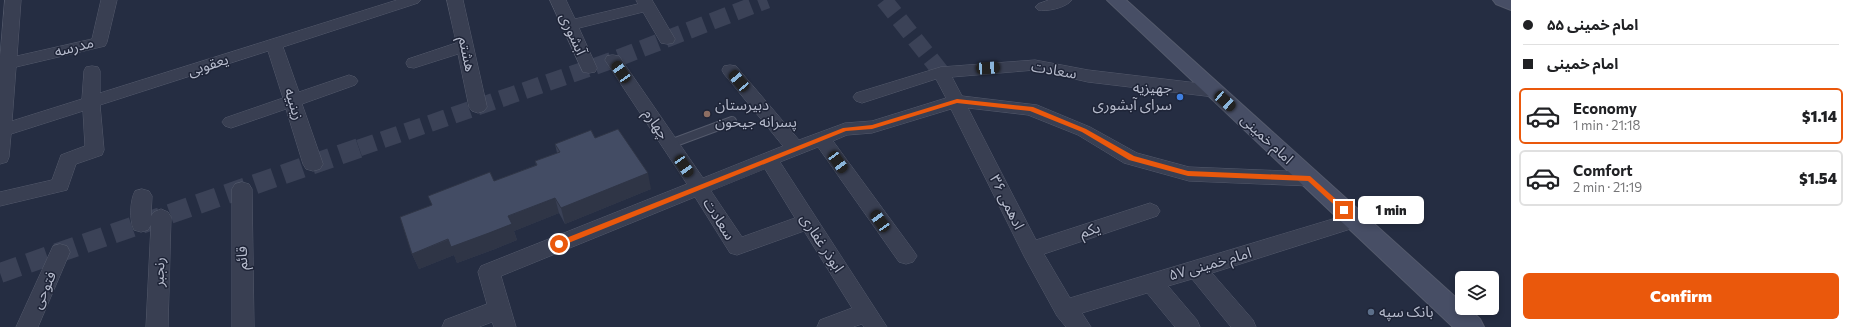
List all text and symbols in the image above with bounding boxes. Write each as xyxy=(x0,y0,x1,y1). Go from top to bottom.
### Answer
street label: آبشوری xyxy=(556,10,591,58)
text: امام خمینی ۵۵ xyxy=(1547,15,1638,33)
street label: مدرسه xyxy=(52,32,96,61)
street label: هشتم xyxy=(453,35,480,74)
street label: یعقوبی xyxy=(185,49,231,80)
text: امام خمینی xyxy=(1547,54,1618,72)
street label: سعادت xyxy=(1030,56,1079,82)
car xyxy=(609,59,633,85)
car xyxy=(976,61,1000,75)
car xyxy=(727,68,751,94)
place label: جهیزیه سرای آبشوری xyxy=(1093,78,1172,114)
street label: زینبیه xyxy=(280,85,309,122)
car xyxy=(1212,89,1238,113)
marker: جهیزیه سرای آبشوری xyxy=(1175,92,1185,102)
place label: دبیرستان پسرانه جیحون xyxy=(715,95,797,132)
icon: car xyxy=(1525,98,1561,134)
text: Economy xyxy=(1573,99,1637,117)
street label: چهارم xyxy=(638,105,674,144)
text: $1.14 xyxy=(1802,107,1837,125)
marker: دبیرستان پسرانه جیحون xyxy=(702,109,712,119)
street label: امام خمینی xyxy=(1236,109,1298,169)
text: 1 min · 21:18 xyxy=(1573,117,1641,133)
car xyxy=(826,149,850,175)
car xyxy=(672,153,696,179)
icon: car xyxy=(1525,160,1561,196)
text: Comfort xyxy=(1573,161,1633,179)
text: $1.54 xyxy=(1799,169,1837,187)
street label: ادهمی ۳۶ xyxy=(986,171,1029,233)
text: 2 min · 21:19 xyxy=(1573,179,1642,195)
street label: سعادت xyxy=(700,194,740,243)
callout: 1 min xyxy=(1358,196,1424,224)
route end xyxy=(1335,201,1353,219)
text: 1 min xyxy=(1375,202,1407,218)
car xyxy=(868,208,892,234)
street label: ابوذر غفاری xyxy=(796,210,848,276)
street label: یکم xyxy=(1077,217,1103,244)
route start xyxy=(550,235,568,253)
street label: امام خمینی ۵۷ xyxy=(1166,243,1254,286)
street label: قائم xyxy=(232,246,253,270)
street label: رنجبر xyxy=(148,257,169,288)
street label: فتوحی xyxy=(27,268,60,312)
map controls xyxy=(1455,271,1499,315)
button: layers xyxy=(1455,271,1499,315)
button: Confirm xyxy=(1523,273,1839,319)
place label: بانک سپه xyxy=(1379,302,1434,322)
marker: بانک سپه xyxy=(1366,307,1376,317)

